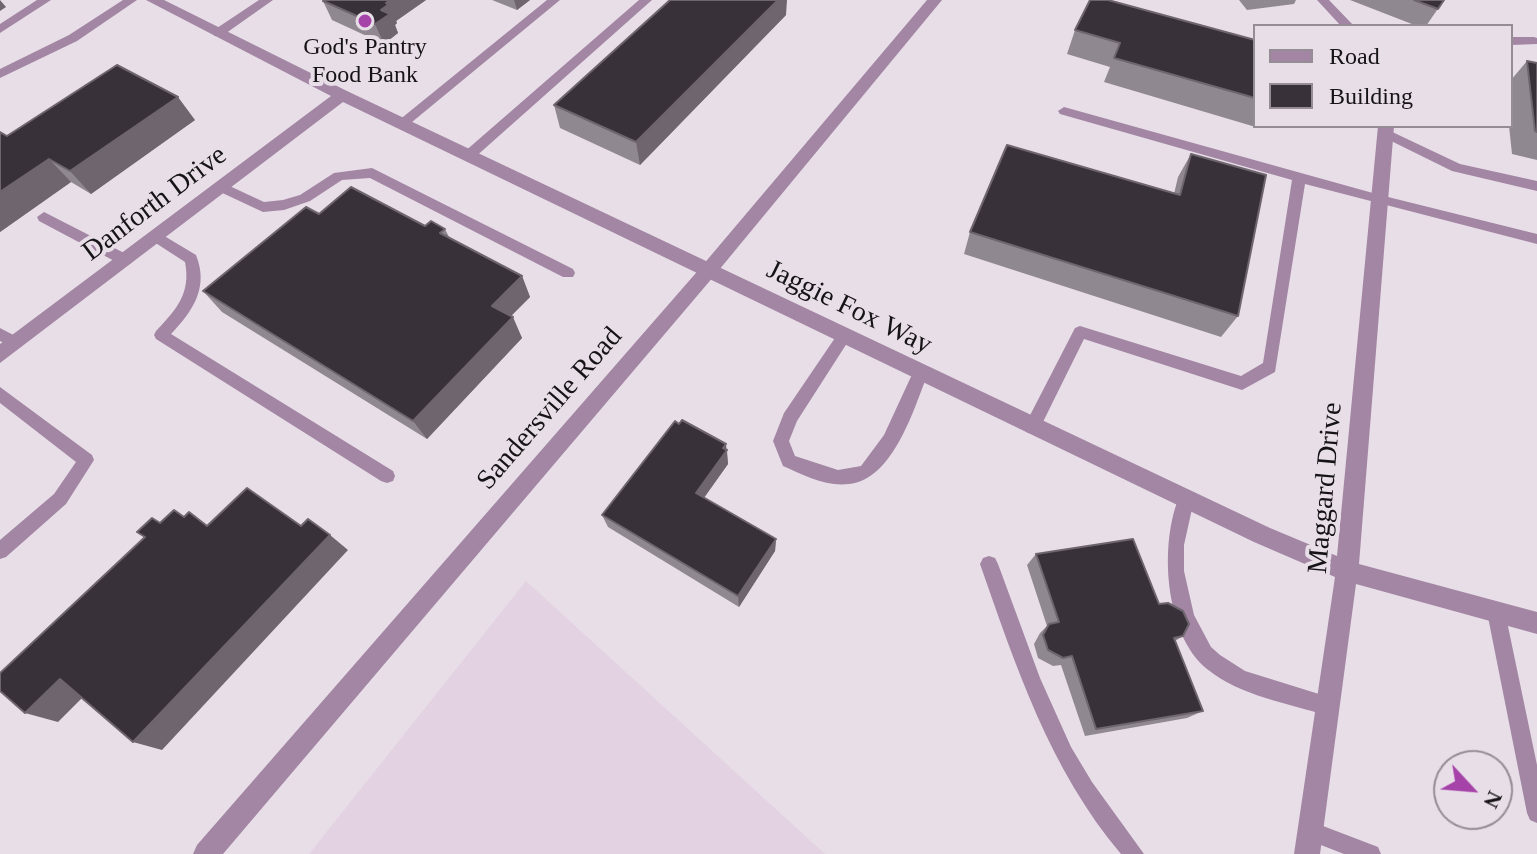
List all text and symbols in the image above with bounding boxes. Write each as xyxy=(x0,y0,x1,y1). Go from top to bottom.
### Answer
marker: God's Pantry Food Bank xyxy=(356,12,374,30)
legend xyxy=(1253,24,1513,128)
place label: God's Pantry Food Bank xyxy=(303,34,427,90)
text: Road xyxy=(1329,43,1380,69)
text: Building xyxy=(1329,83,1413,109)
street label: Danforth Drive xyxy=(76,139,234,269)
street label: Jaggie Fox Way xyxy=(761,254,937,362)
street label: Sandersville Road xyxy=(470,321,630,497)
street label: Maggard Drive xyxy=(1302,401,1350,575)
north arrow xyxy=(1433,750,1513,830)
text: N xyxy=(1479,787,1508,812)

